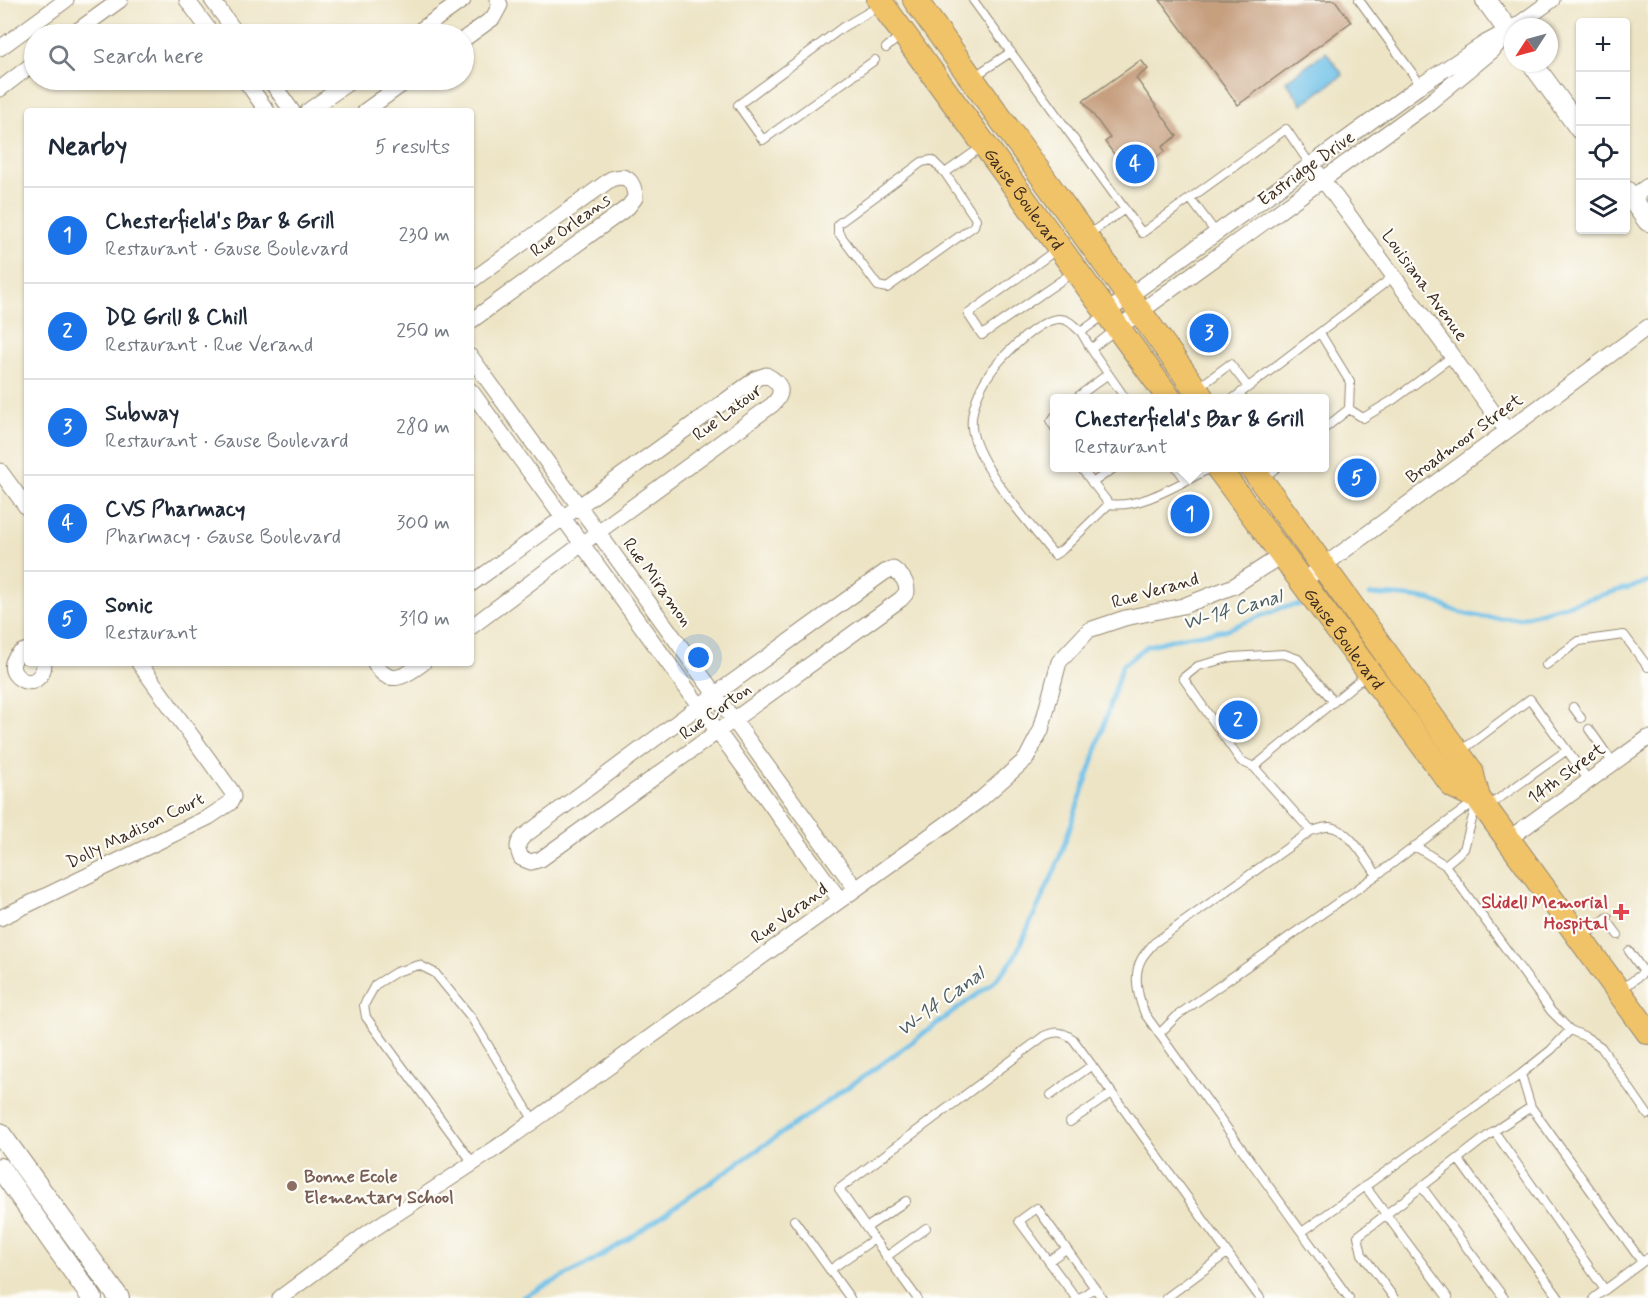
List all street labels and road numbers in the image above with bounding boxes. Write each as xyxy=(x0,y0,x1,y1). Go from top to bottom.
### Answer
street label: Eastridge Drive xyxy=(1253,125,1361,213)
street label: Gause Boulevard xyxy=(978,143,1069,256)
street label: Rue Orleans xyxy=(525,188,616,263)
street label: Louisiana Avenue xyxy=(1376,225,1473,346)
street label: Rue Latour xyxy=(688,378,768,447)
street label: Broadmoor Street xyxy=(1401,388,1528,489)
street label: Rue Miramon xyxy=(617,533,698,632)
street label: Rue Verand xyxy=(1109,567,1202,615)
street label: Gause Boulevard xyxy=(1297,583,1389,695)
street label: Rue Corton xyxy=(675,678,756,746)
street label: 14th Street xyxy=(1523,737,1611,810)
street label: Dolly Madison Court xyxy=(63,787,209,875)
street label: Rue Verand xyxy=(746,878,833,950)

